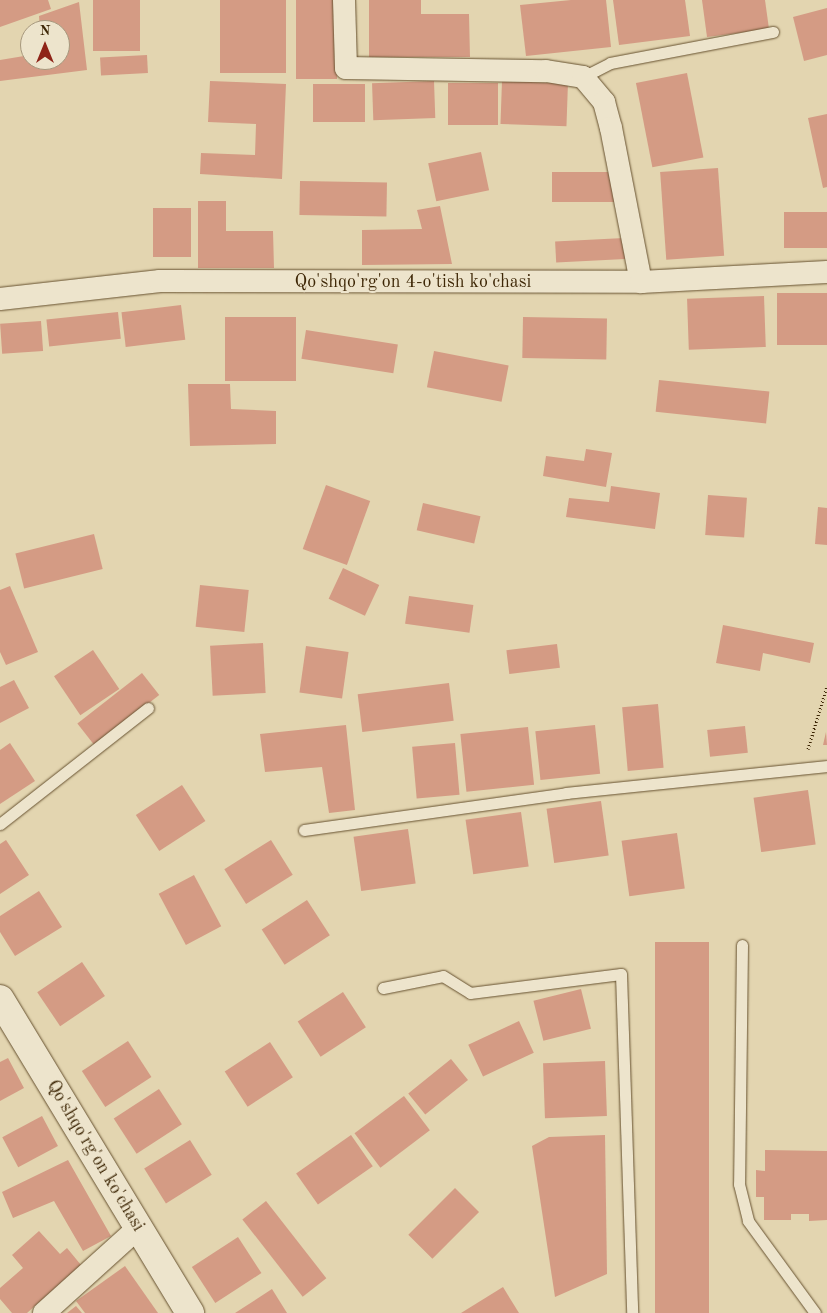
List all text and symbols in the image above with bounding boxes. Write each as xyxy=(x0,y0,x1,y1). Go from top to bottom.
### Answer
north arrow xyxy=(20,20,70,70)
text: N xyxy=(40,24,50,38)
street label: Qo'shqo'rg'on 4-o'tish ko'chasi xyxy=(295,271,531,293)
street label: Qo'shqo'rg'on ko'chasi xyxy=(41,1076,149,1236)

